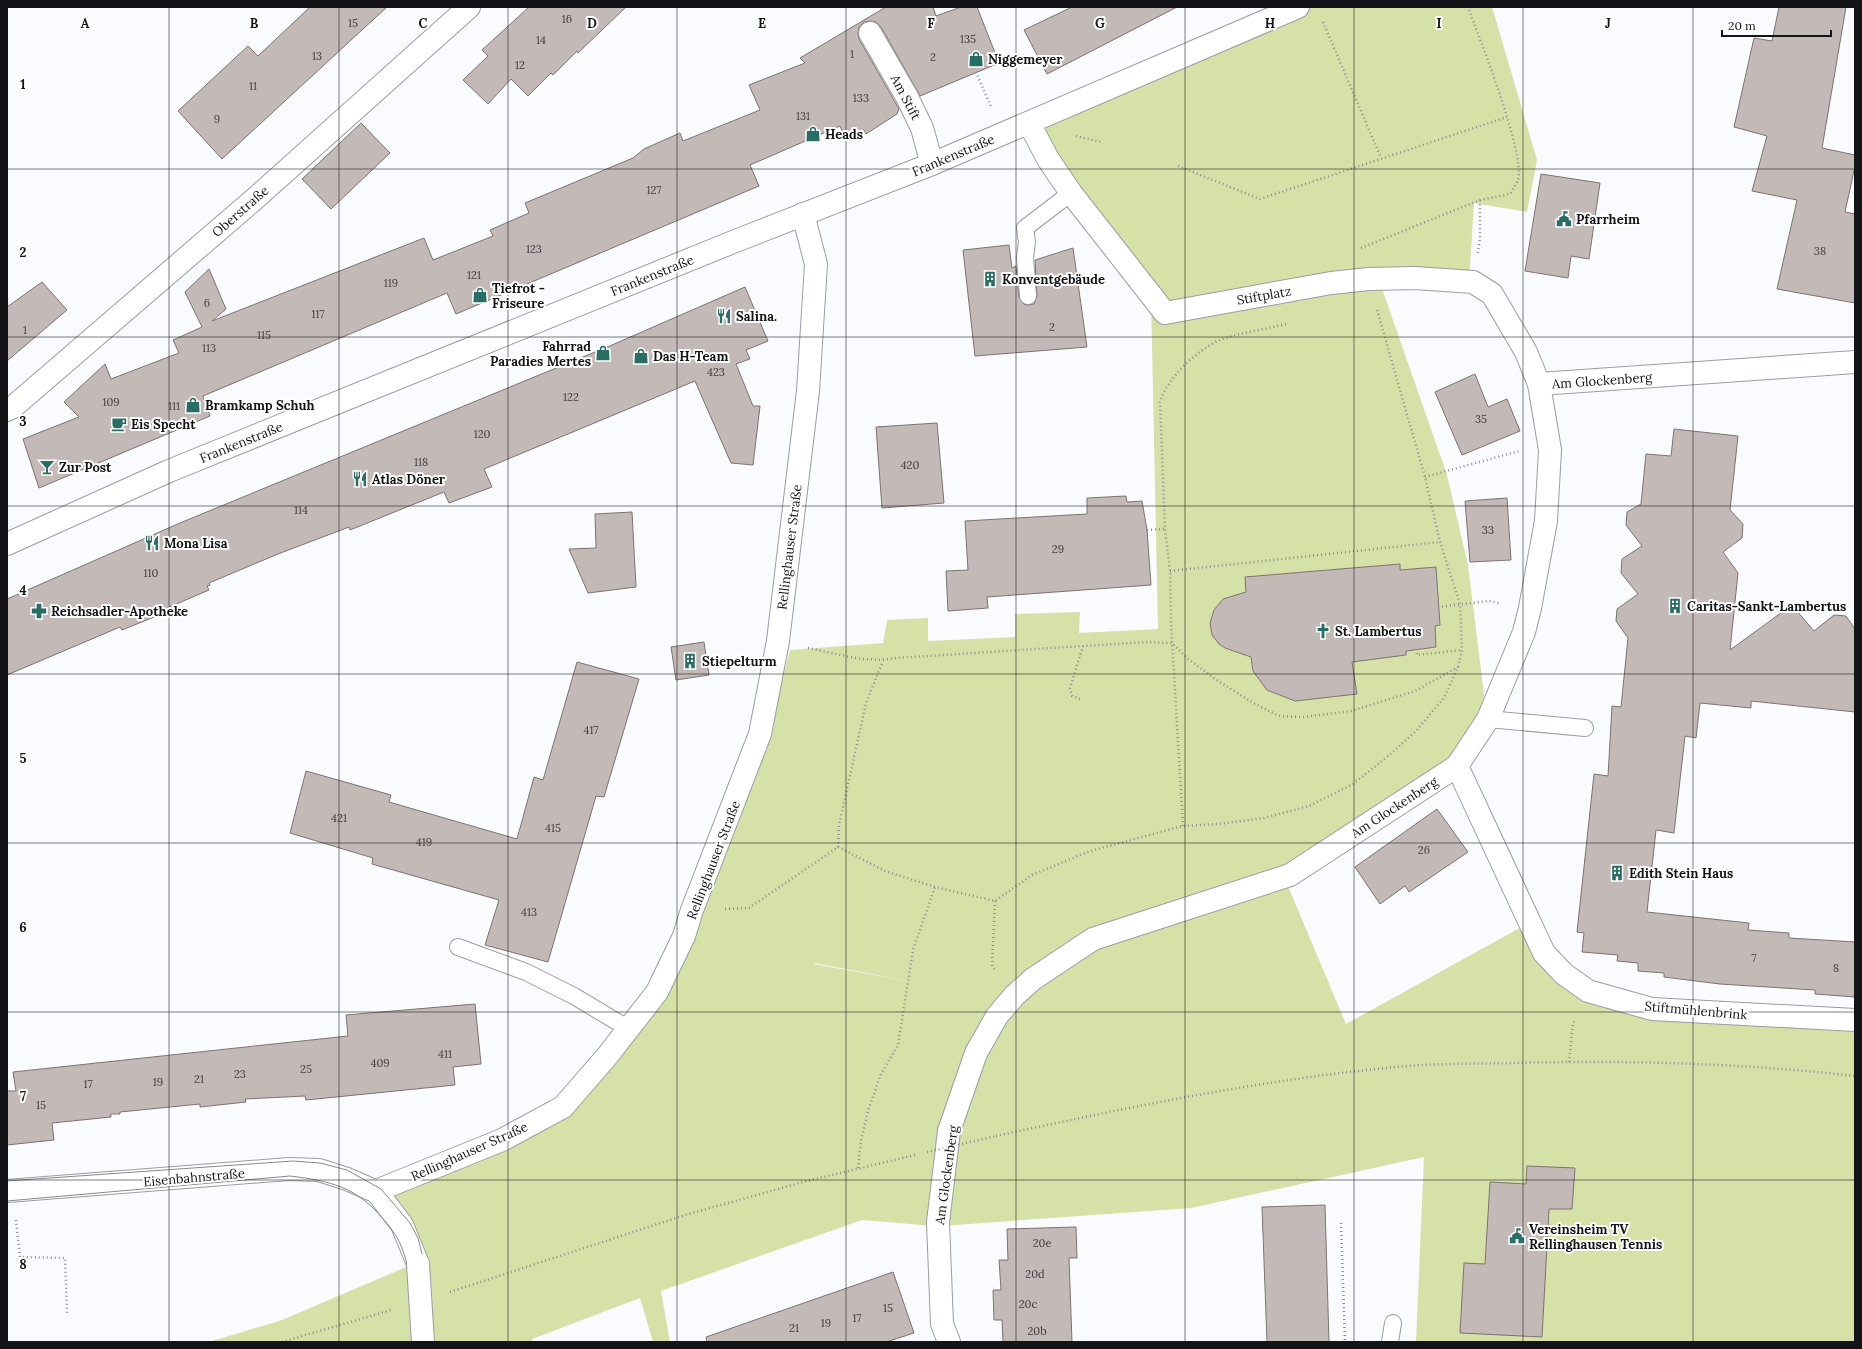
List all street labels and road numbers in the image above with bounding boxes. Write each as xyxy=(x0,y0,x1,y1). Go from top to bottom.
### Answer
street label: Am Stift xyxy=(886,71,925,123)
street label: Frankenstraße xyxy=(909,130,997,181)
street label: Oberstraße xyxy=(208,182,272,241)
street label: Frankenstraße xyxy=(608,251,696,300)
street label: Stiftplatz xyxy=(1235,282,1293,309)
street label: Am Glockenberg xyxy=(1550,368,1653,393)
street label: Frankenstraße xyxy=(197,418,285,467)
street label: Rellinghauser Straße xyxy=(773,483,806,611)
street label: Am Glockenberg xyxy=(1347,773,1442,842)
street label: Rellinghauser Straße xyxy=(683,798,744,922)
street label: Stiftmühlenbrink xyxy=(1644,998,1748,1023)
street label: Rellinghauser Straße xyxy=(408,1118,530,1185)
street label: Am Glockenberg xyxy=(931,1123,962,1227)
street label: Eisenbahnstraße xyxy=(143,1165,246,1190)

